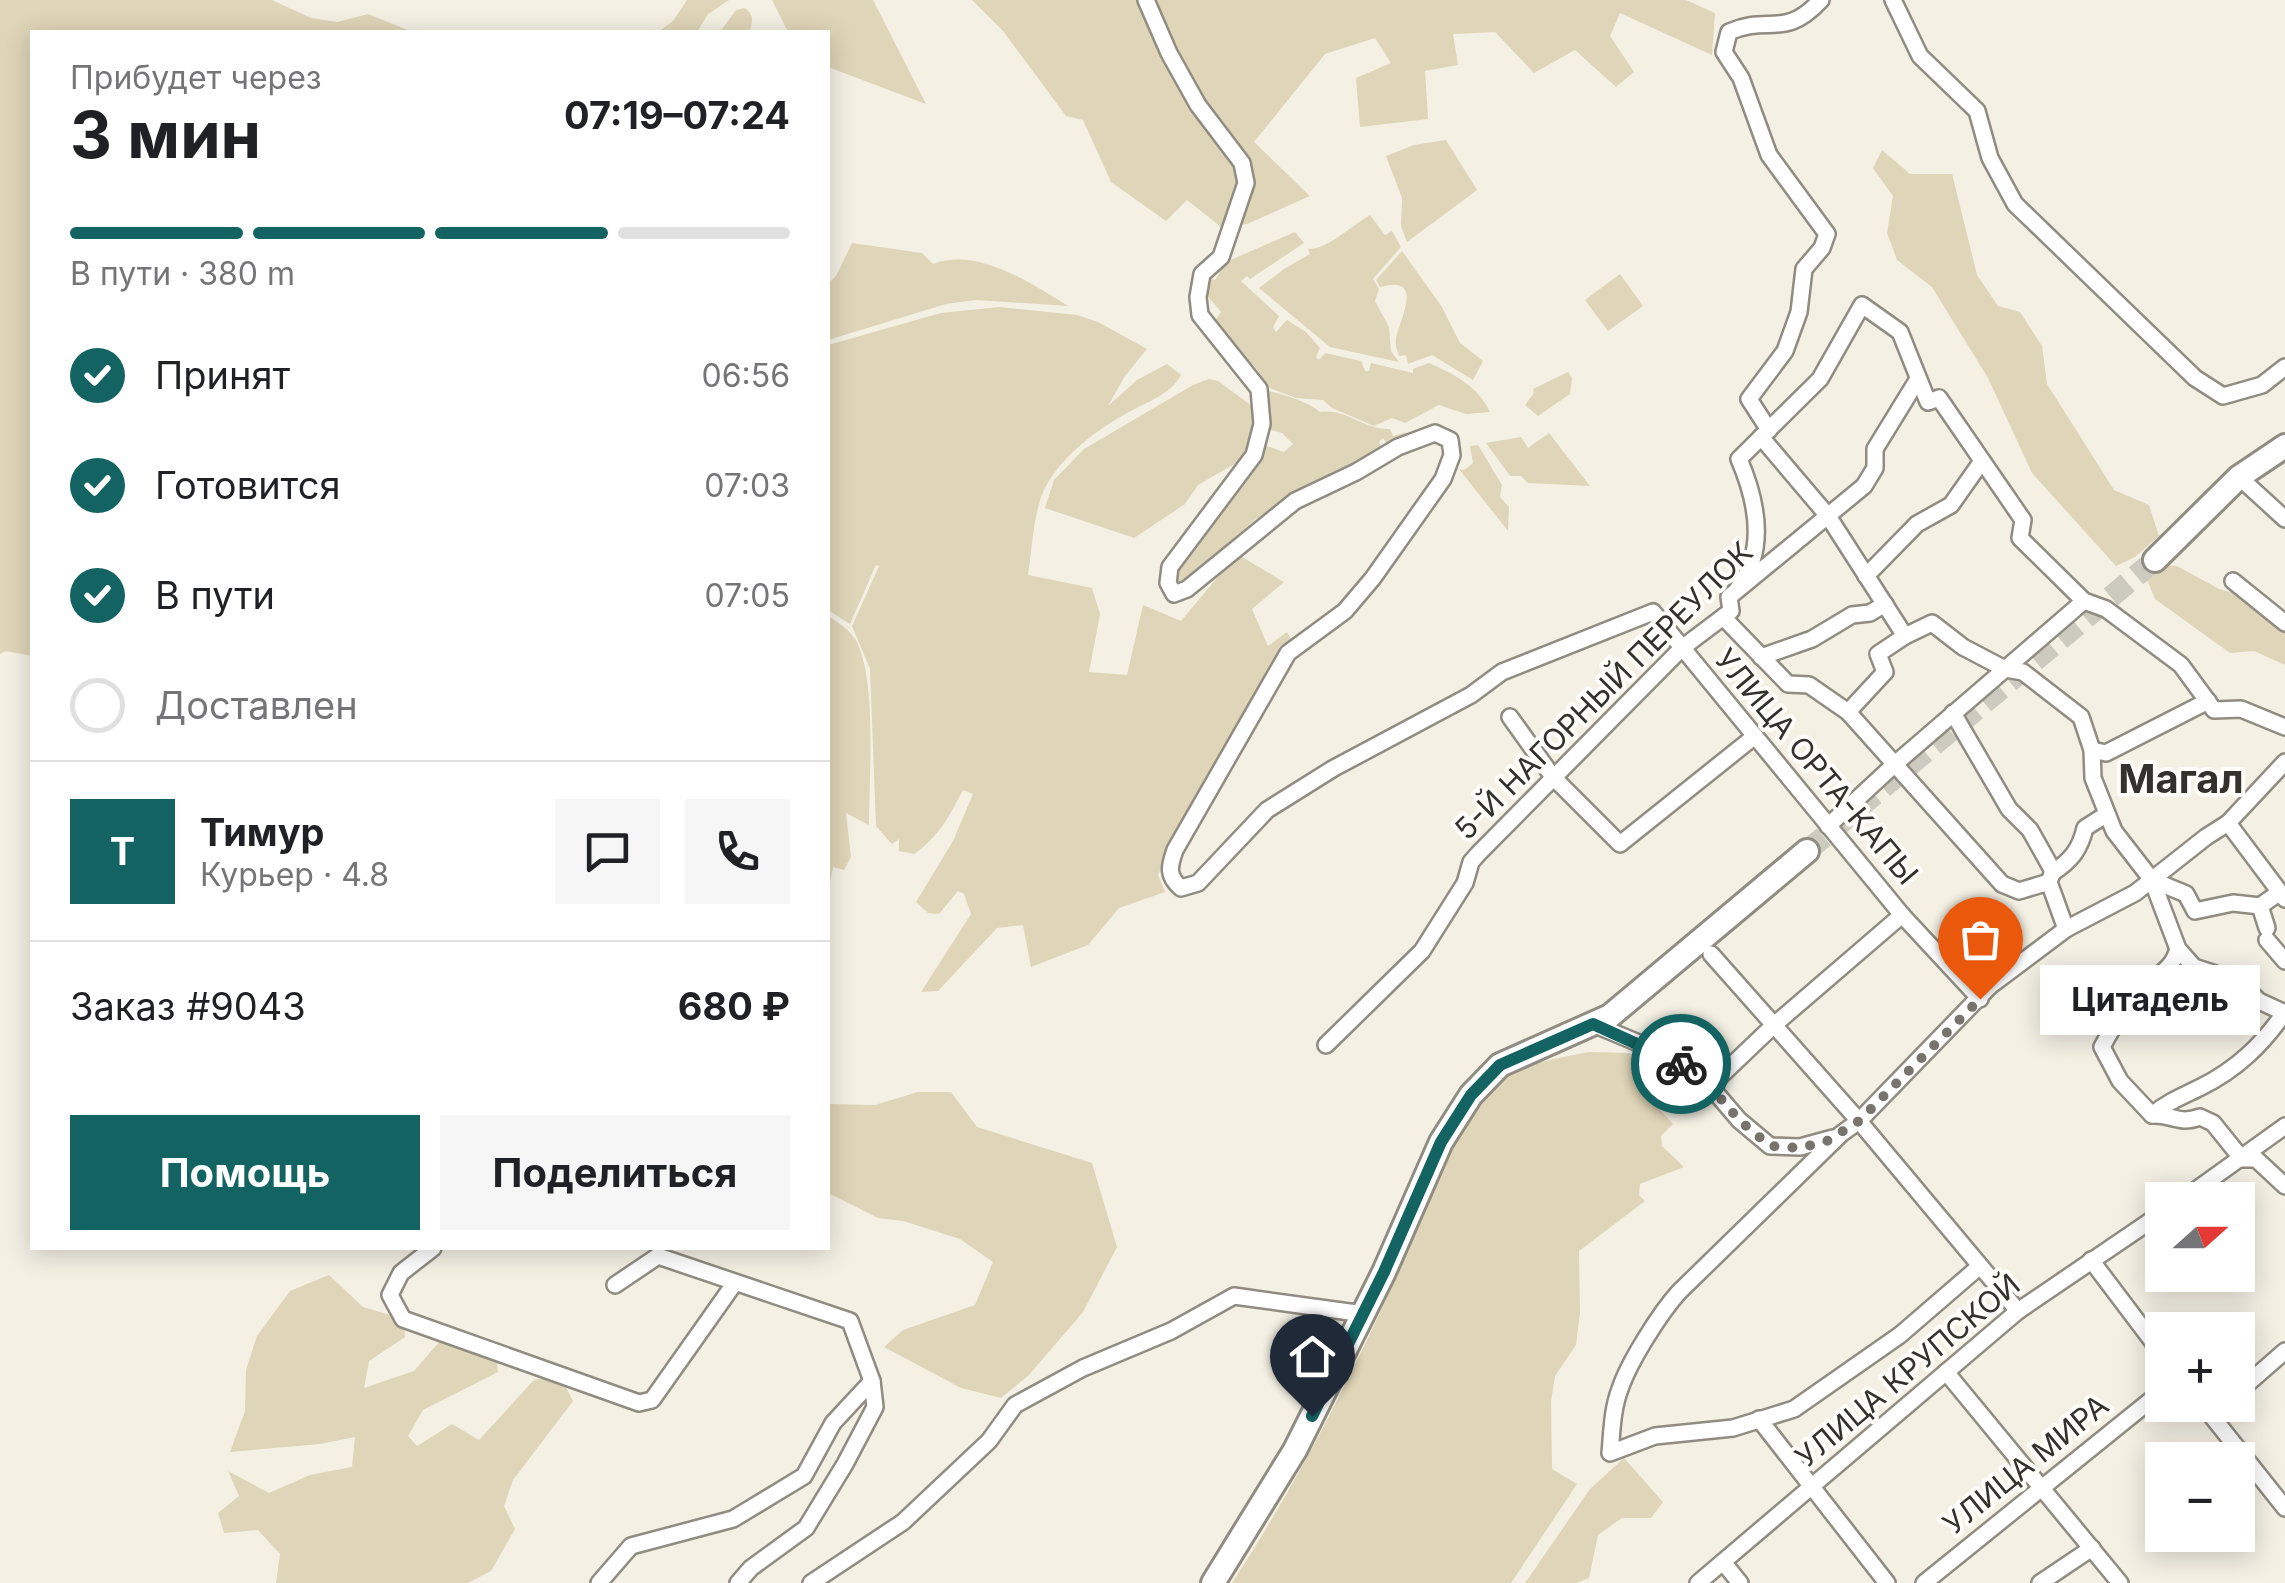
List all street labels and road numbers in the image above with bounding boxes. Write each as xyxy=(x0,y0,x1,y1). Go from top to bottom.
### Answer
street label: 5-Й НАГОРНЫЙ ПЕРЕУЛОК xyxy=(1447,534,1760,847)
street label: УЛИЦА ОРТА-КАПЫ xyxy=(1708,641,1926,892)
street label: УЛИЦА КРУПСКОЙ xyxy=(1788,1266,2027,1475)
street label: УЛИЦА МИРА xyxy=(1936,1387,2115,1542)

